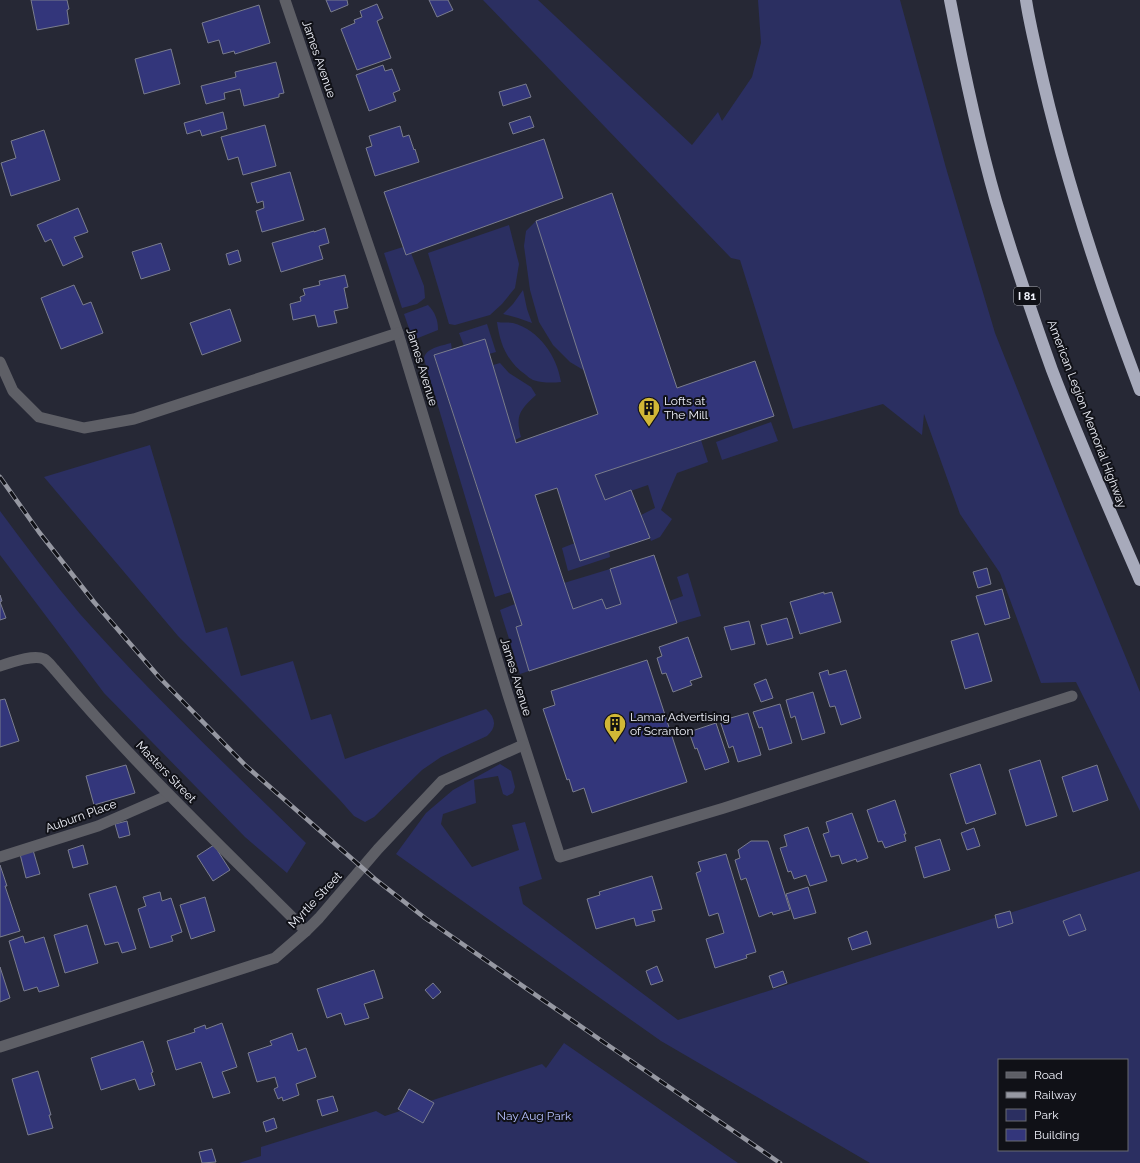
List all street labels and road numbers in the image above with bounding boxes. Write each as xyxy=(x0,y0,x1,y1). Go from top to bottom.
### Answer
street label: James Avenue xyxy=(299,18,339,100)
road number: I 81 xyxy=(1014,287,1040,305)
street label: American Legion Memorial Highway xyxy=(1045,318,1130,511)
street label: James Avenue xyxy=(403,326,441,408)
street label: James Avenue xyxy=(497,636,535,718)
street label: Masters Street xyxy=(133,738,199,806)
street label: Auburn Place xyxy=(43,797,119,835)
street label: Myrtle Street xyxy=(285,869,345,931)

